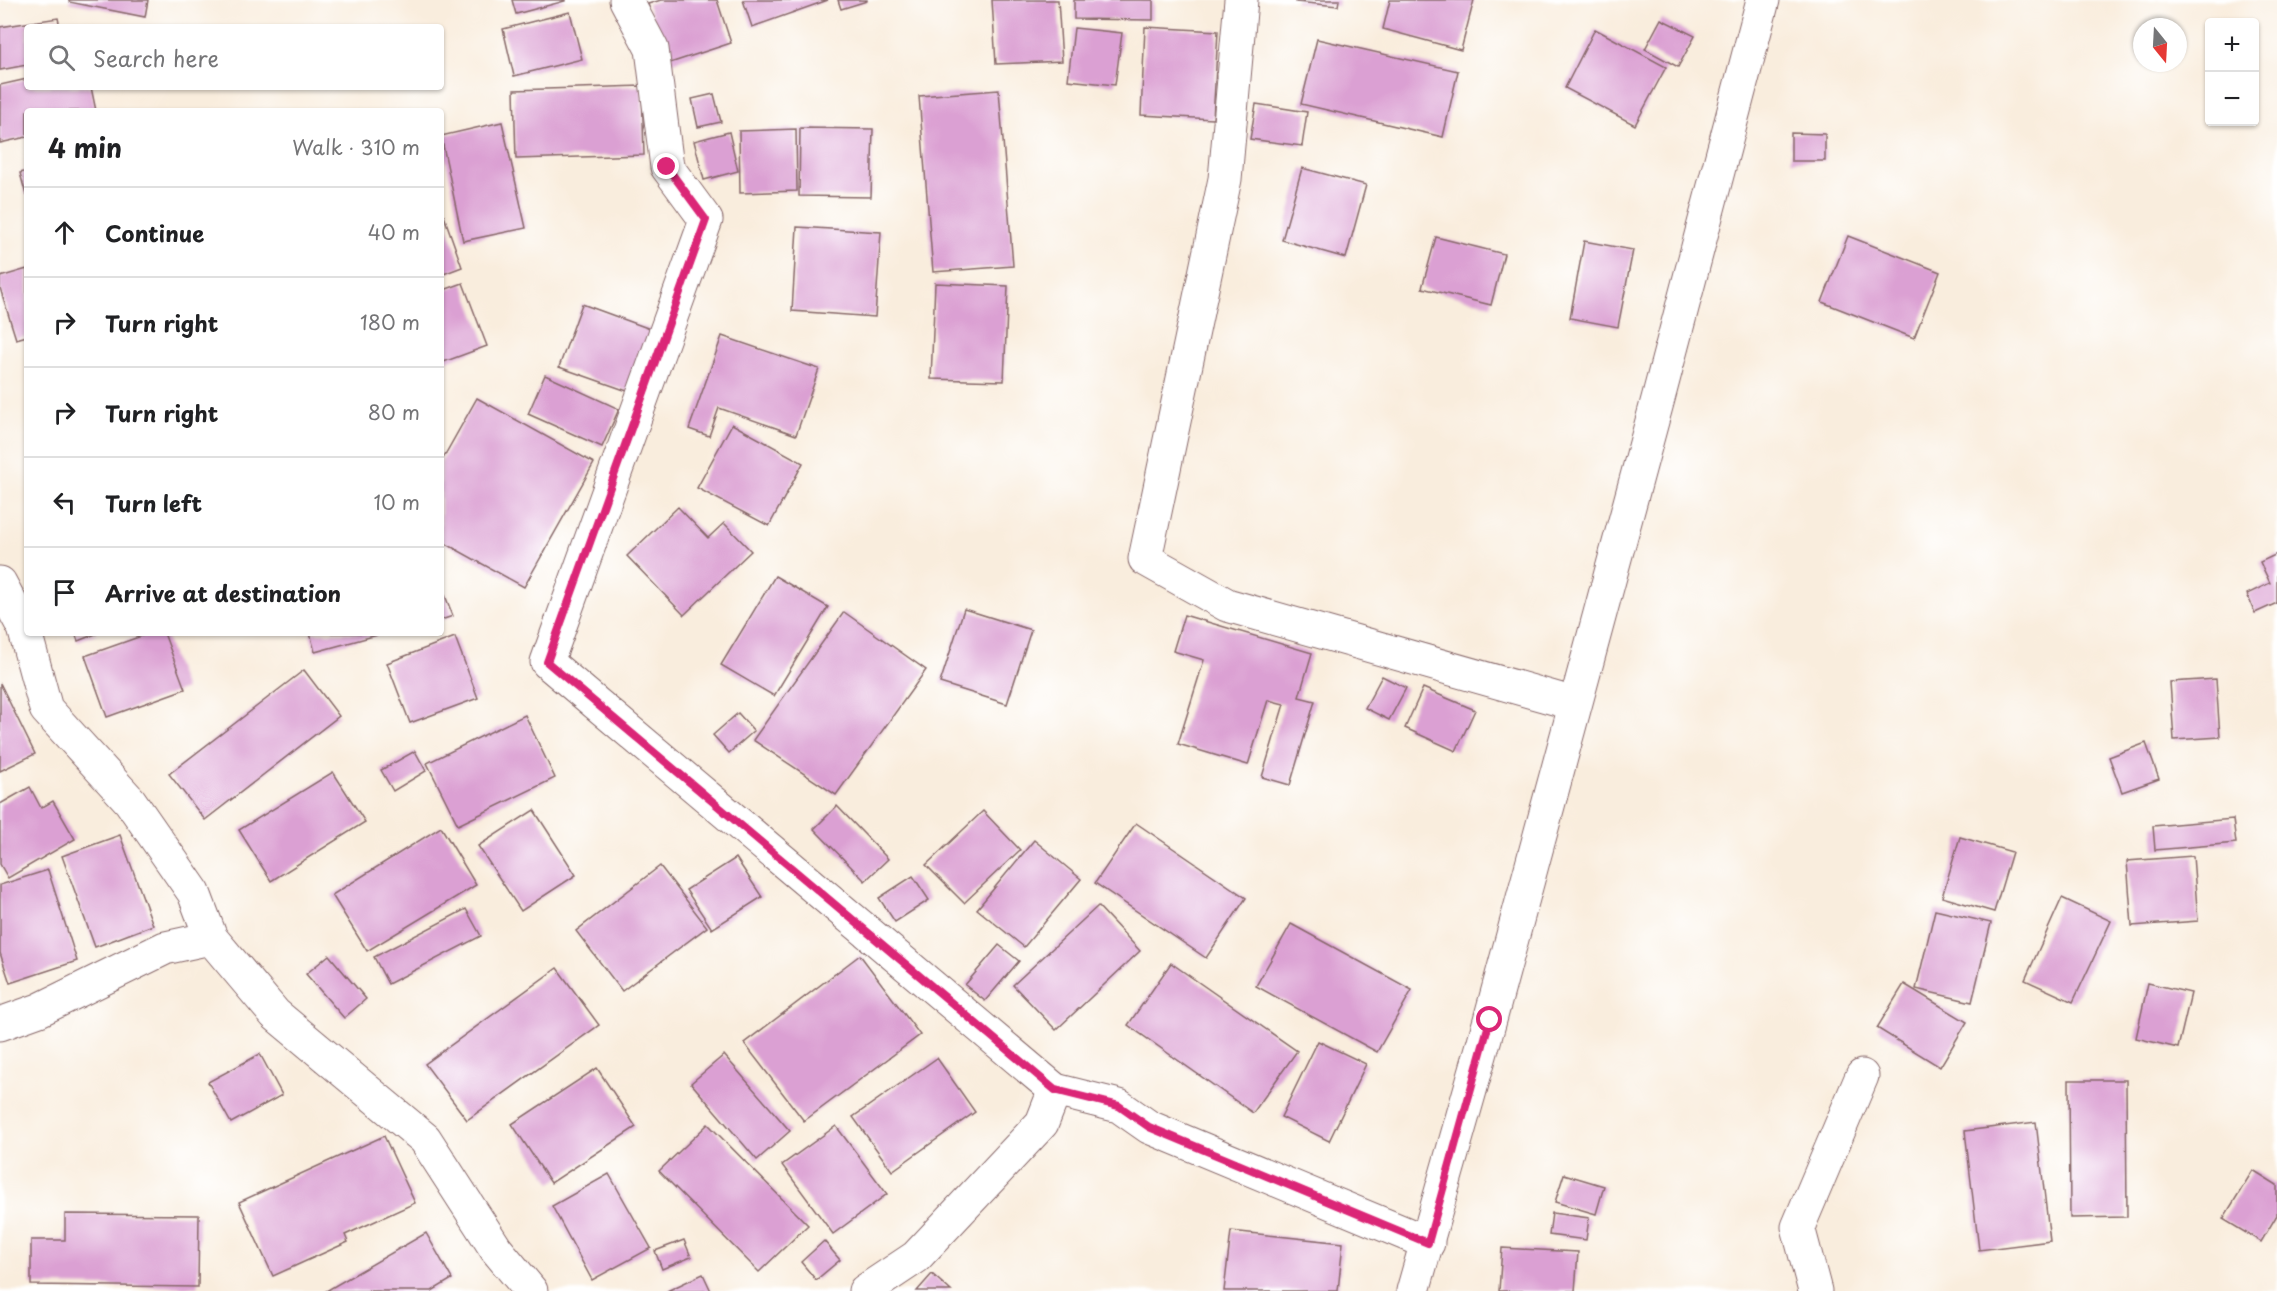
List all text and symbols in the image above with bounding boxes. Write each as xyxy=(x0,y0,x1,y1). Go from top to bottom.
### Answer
north arrow xyxy=(2133,18,2187,72)
map controls xyxy=(2205,18,2259,126)
button: + xyxy=(2205,18,2259,72)
search box xyxy=(24,24,444,90)
icon: search xyxy=(45,41,78,74)
text: Search here xyxy=(93,41,219,74)
button: − xyxy=(2205,72,2259,126)
text: 4 min xyxy=(48,128,122,167)
text: Walk · 310 m xyxy=(292,132,420,162)
route end xyxy=(653,153,679,179)
icon: ahead xyxy=(48,216,81,249)
text: Continue xyxy=(105,216,204,249)
text: 40 m xyxy=(368,217,420,247)
icon: right xyxy=(48,306,81,339)
text: Turn right xyxy=(105,306,218,339)
text: 180 m xyxy=(360,307,420,337)
icon: right xyxy=(48,396,81,429)
text: Turn right xyxy=(105,396,218,429)
text: 80 m xyxy=(368,397,420,427)
icon: left xyxy=(48,486,81,519)
text: Turn left xyxy=(105,486,202,519)
text: 10 m xyxy=(373,487,420,517)
icon: arrive xyxy=(48,576,81,609)
text: Arrive at destination xyxy=(105,576,341,609)
route start xyxy=(1476,1006,1502,1032)

